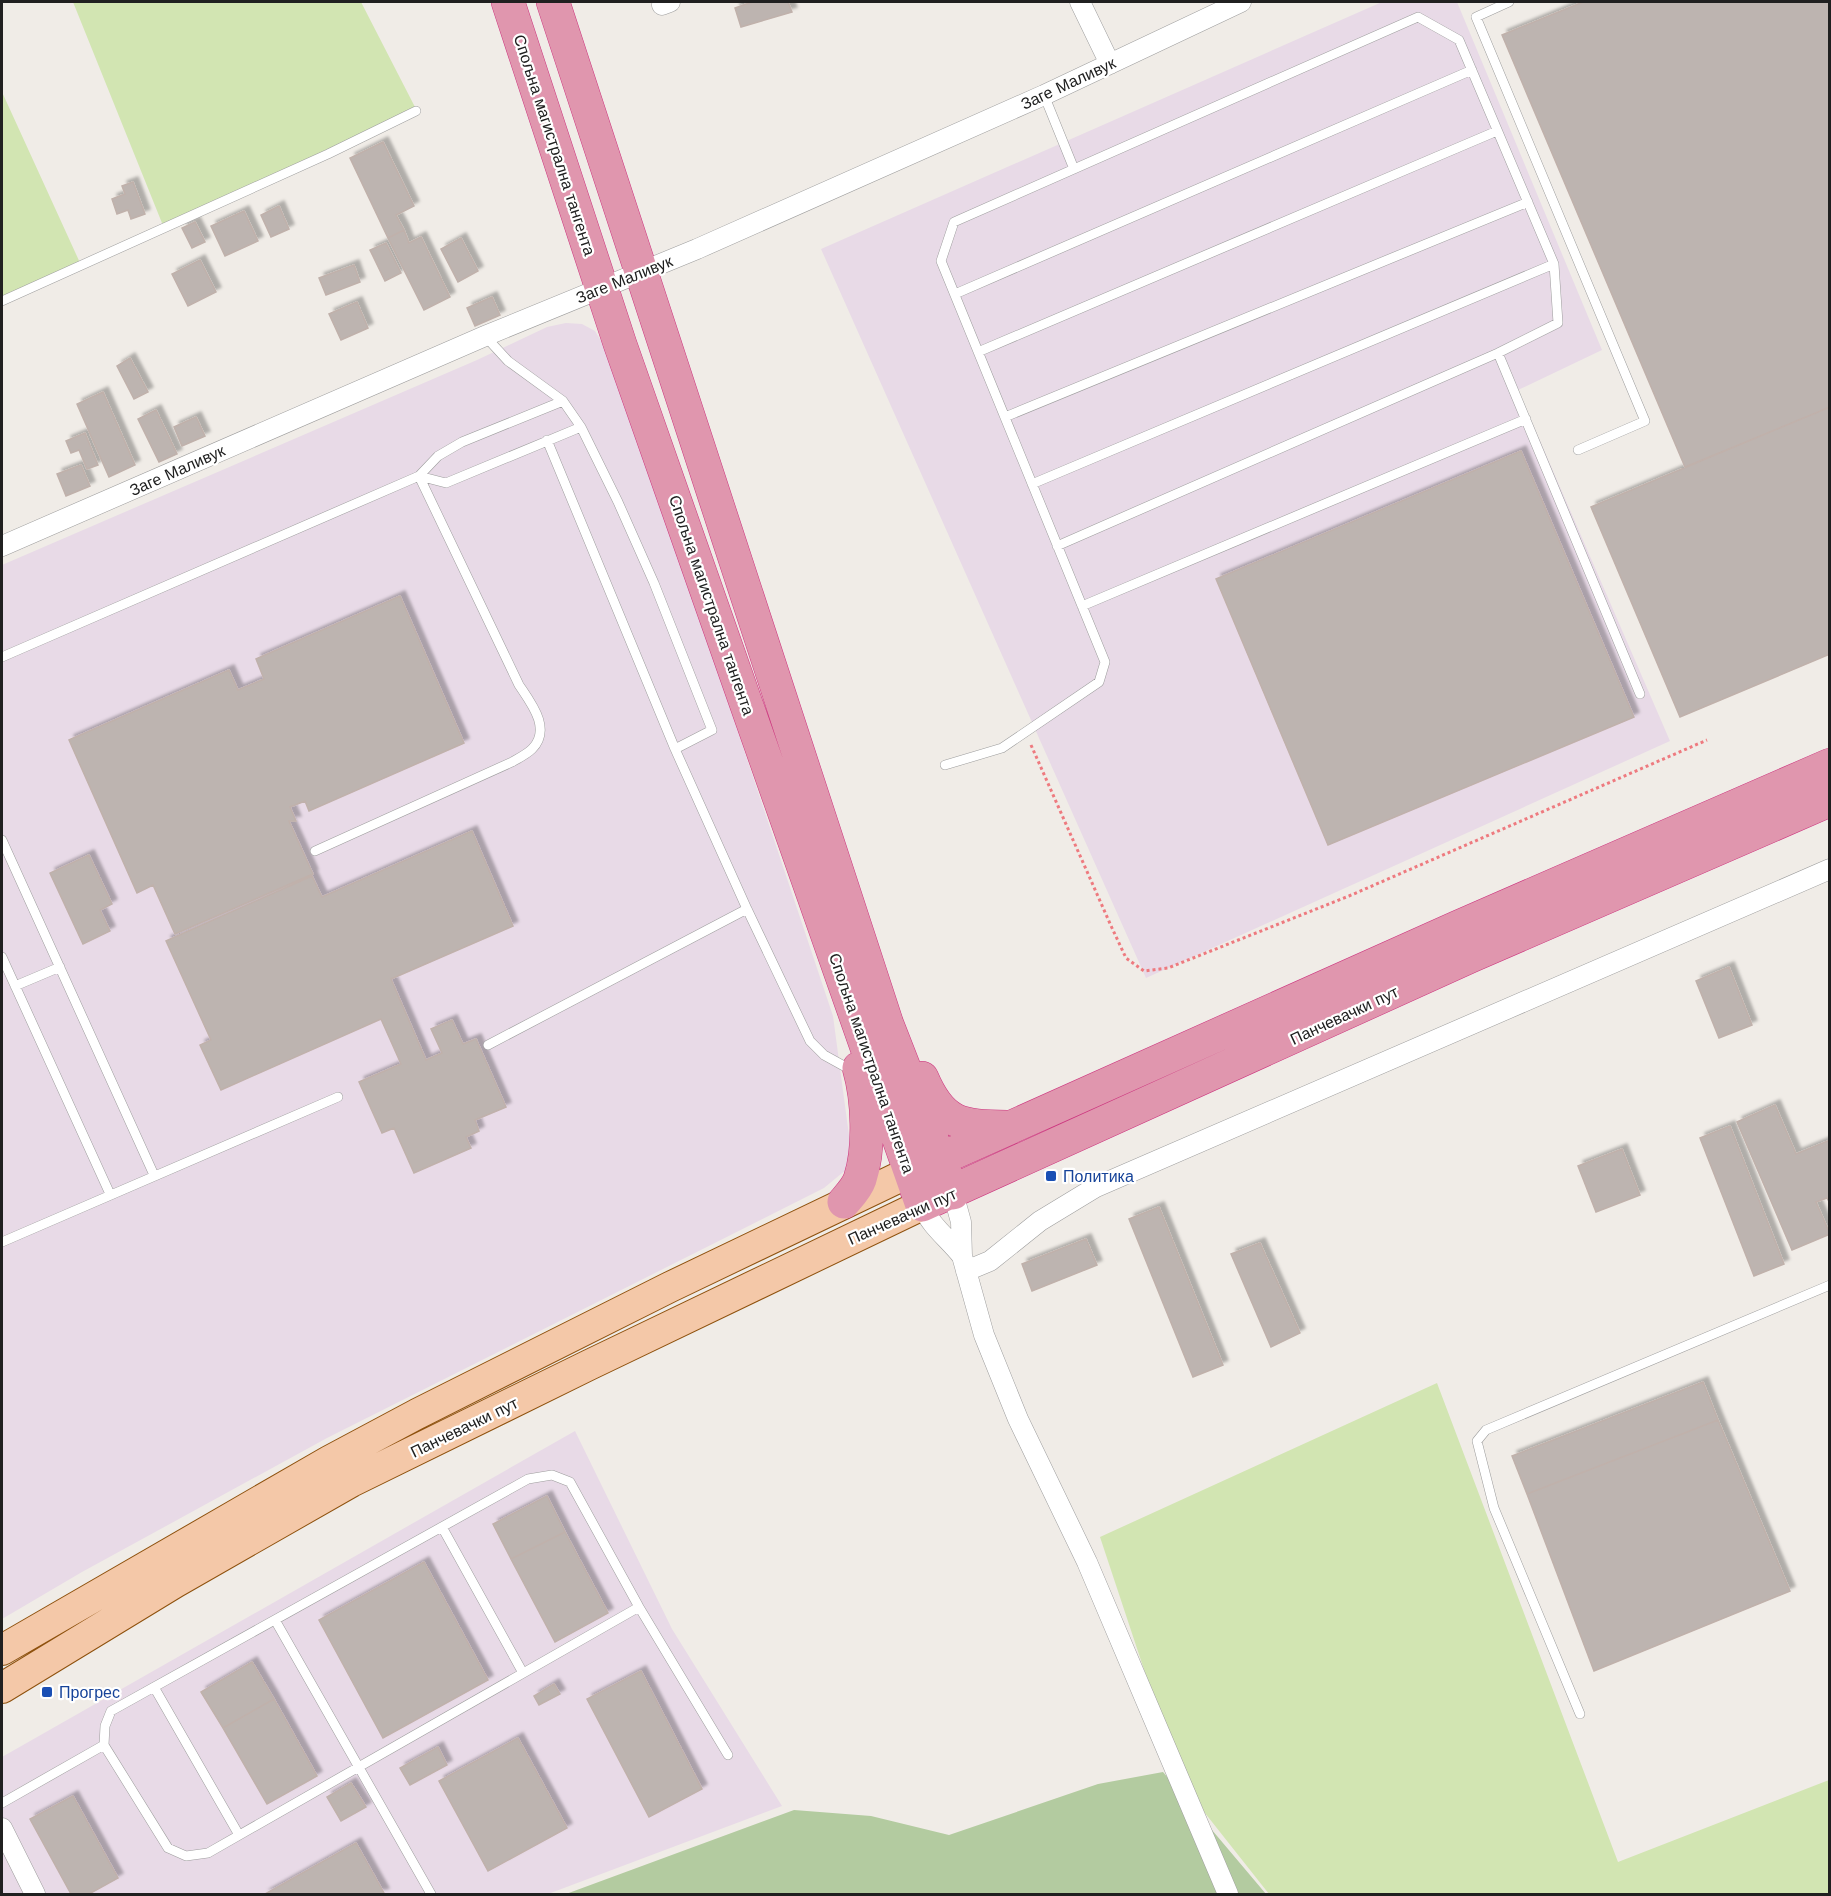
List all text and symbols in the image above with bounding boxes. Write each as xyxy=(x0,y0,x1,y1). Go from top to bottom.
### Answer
street label: Спољна магистрална тангента xyxy=(510,32,599,258)
street label: Заге Маливук xyxy=(1018,53,1119,114)
street label: Заге Маливук xyxy=(573,251,676,307)
street label: Заге Маливук xyxy=(127,441,229,500)
street label: Спољна магистрална тангента xyxy=(665,493,758,718)
street label: Спољна магистрална тангента xyxy=(825,951,918,1176)
street label: Панчевачки пут xyxy=(1287,982,1402,1049)
place label: Политика xyxy=(1063,1167,1134,1186)
marker: Политика xyxy=(1044,1169,1058,1183)
street label: Панчевачки пут xyxy=(845,1184,960,1249)
street label: Панчевачки пут xyxy=(407,1393,522,1462)
place label: Прогрес xyxy=(59,1683,120,1702)
marker: Прогрес xyxy=(40,1685,54,1699)

